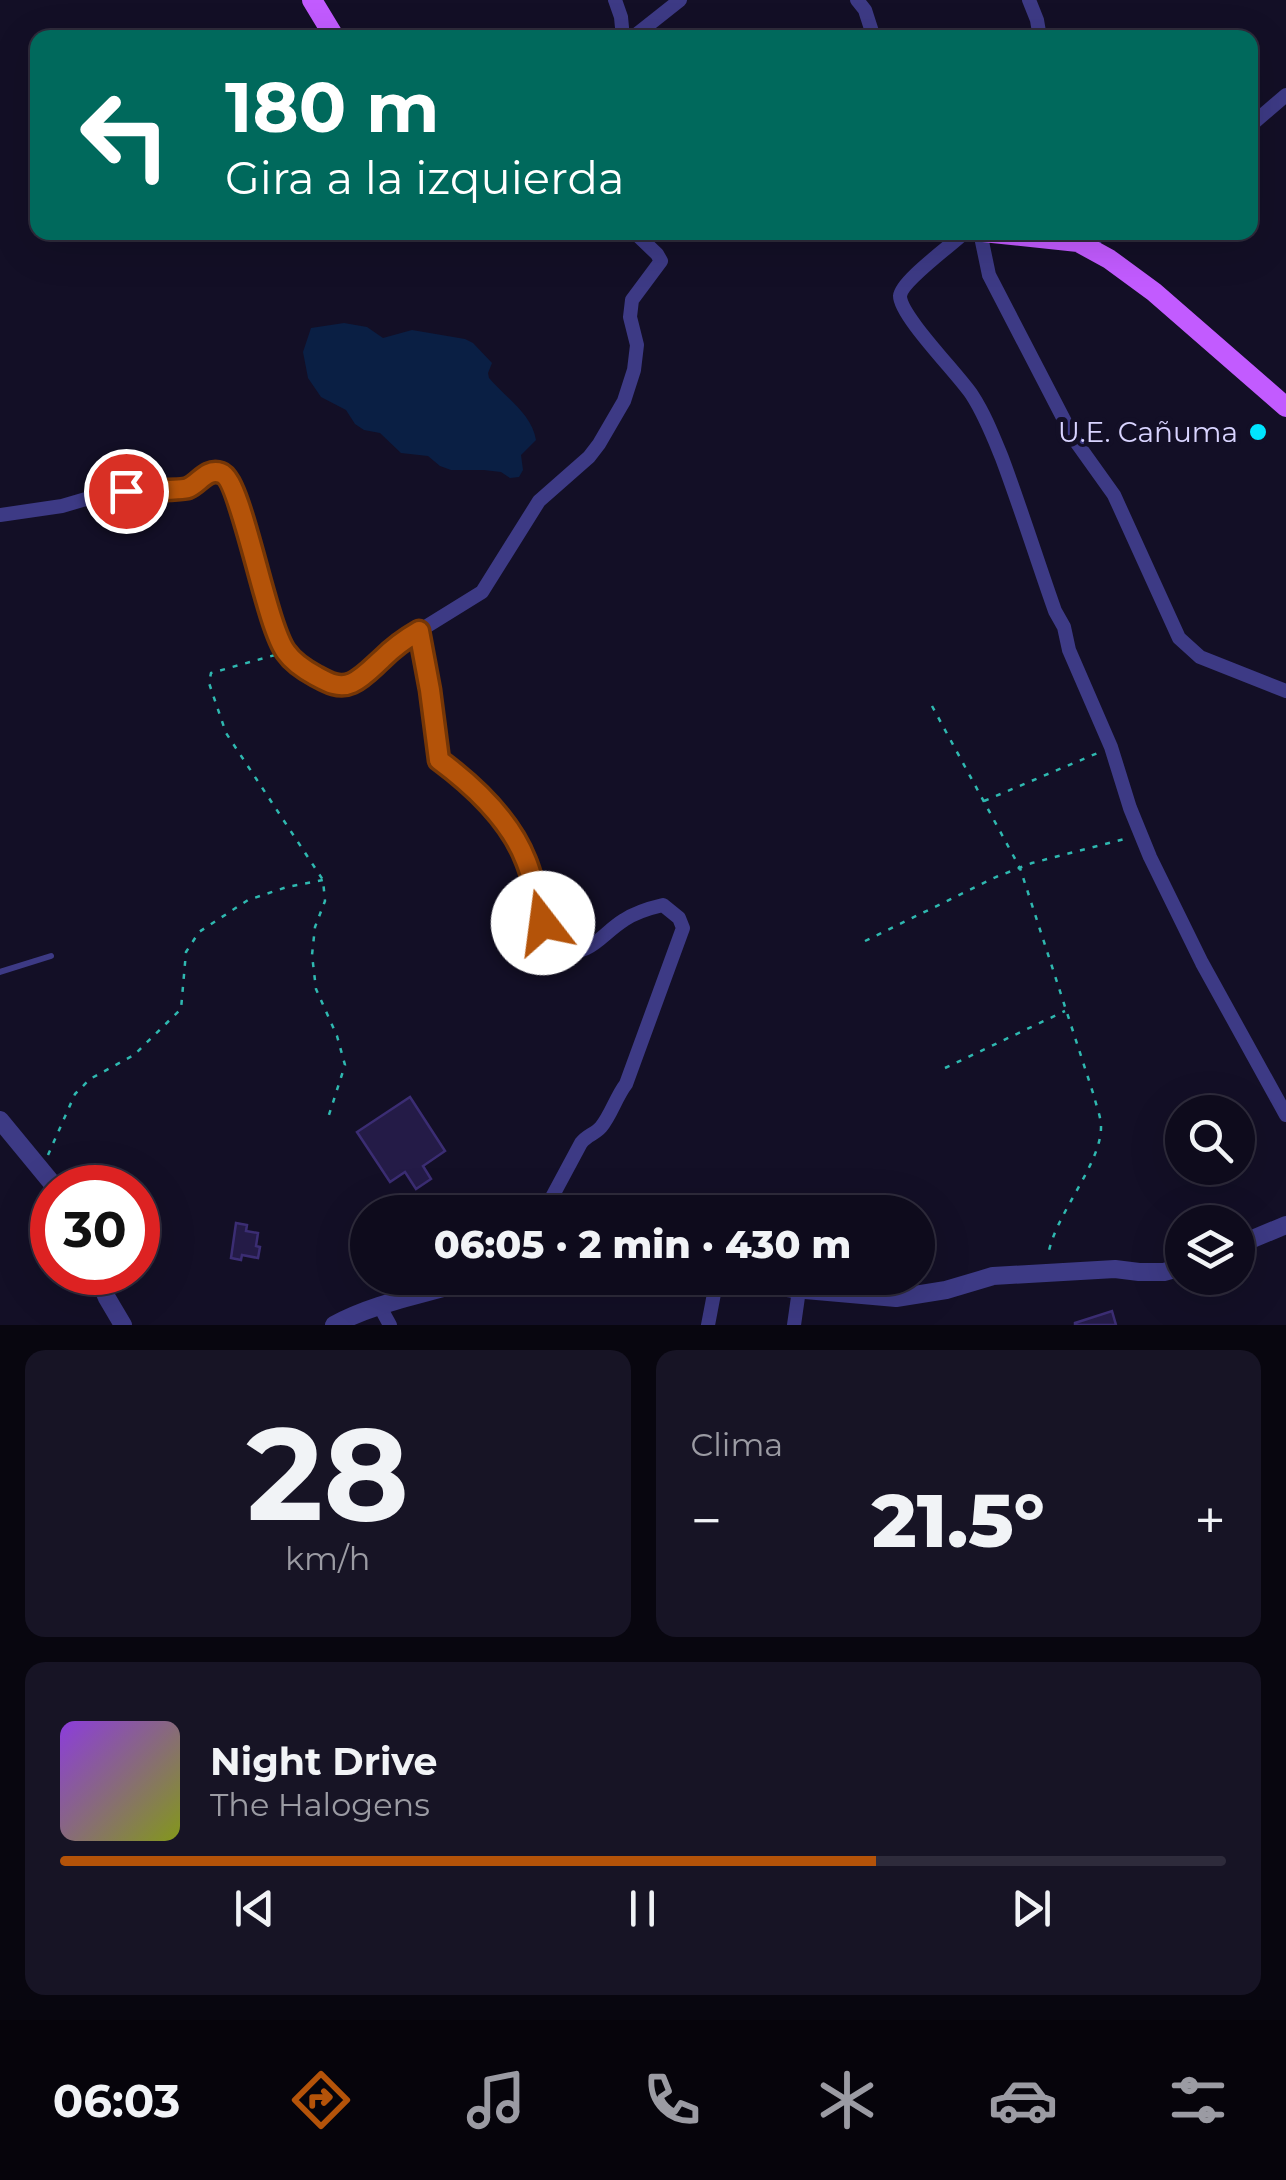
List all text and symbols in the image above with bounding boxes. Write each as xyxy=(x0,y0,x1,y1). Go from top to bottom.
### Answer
text: 180 m xyxy=(225,64,439,150)
icon: left xyxy=(60,70,190,200)
text: Gira a la izquierda xyxy=(225,150,625,205)
place label: U.E. Cañuma xyxy=(1058,415,1238,449)
marker: U.E. Cañuma xyxy=(1247,421,1269,443)
pin xyxy=(84,449,169,534)
icon: arrive xyxy=(99,464,154,519)
position arrow xyxy=(491,871,595,975)
map controls xyxy=(1165,1095,1255,1295)
button: search xyxy=(1165,1095,1255,1185)
speed limit sign: 30 xyxy=(30,1165,160,1295)
button: layers xyxy=(1165,1205,1255,1295)
text: 06:05 · 2 min · 430 m xyxy=(434,1221,851,1268)
text: 28 xyxy=(246,1394,409,1553)
text: Clima xyxy=(691,1425,783,1464)
text: 21.5° xyxy=(872,1474,1045,1566)
text: − xyxy=(691,1487,722,1554)
text: + xyxy=(1194,1487,1226,1554)
text: km/h xyxy=(285,1539,370,1578)
text: Night Drive xyxy=(210,1738,437,1785)
text: The Halogens xyxy=(210,1785,430,1824)
icon: previous xyxy=(227,1881,282,1936)
icon: pause xyxy=(615,1881,670,1936)
icon: next xyxy=(1004,1881,1059,1936)
icon: directions xyxy=(286,2065,356,2135)
icon: music xyxy=(461,2065,531,2135)
icon: phone xyxy=(637,2065,707,2135)
icon: climate xyxy=(812,2065,882,2135)
icon: car xyxy=(988,2065,1058,2135)
icon: filters xyxy=(1163,2065,1233,2135)
text: 06:03 xyxy=(53,2073,180,2128)

